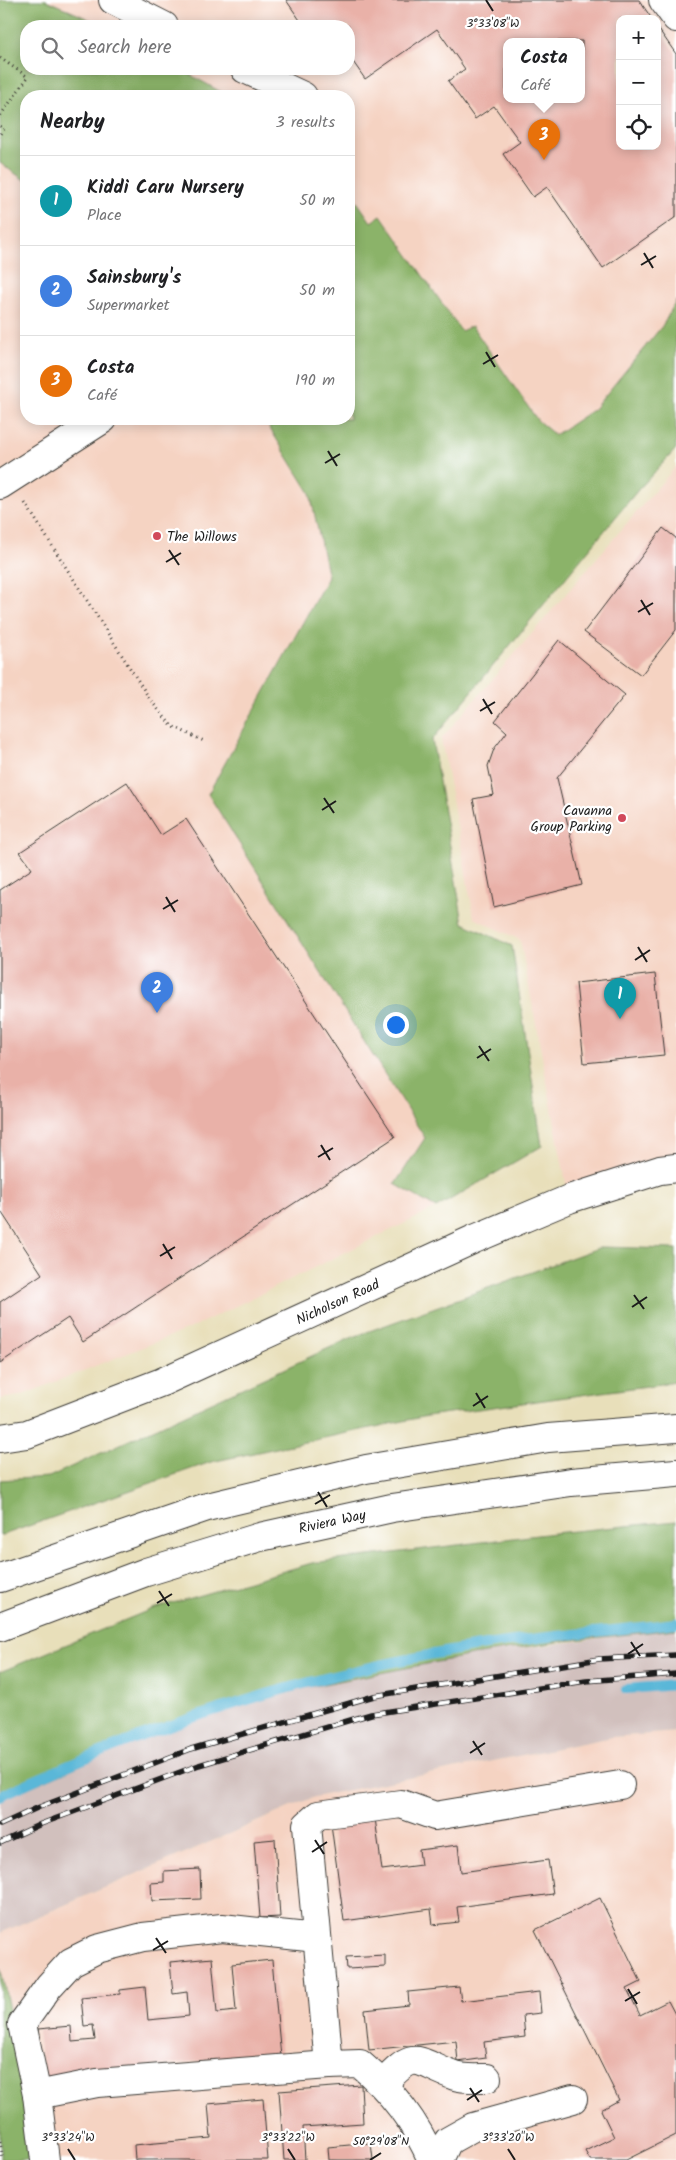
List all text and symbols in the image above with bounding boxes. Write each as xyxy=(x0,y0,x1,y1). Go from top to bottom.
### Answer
text: 3°33'08"W xyxy=(467,14,519,33)
map controls xyxy=(616,15,661,150)
button: + xyxy=(616,15,661,60)
search box xyxy=(20,20,355,75)
text: Search here xyxy=(78,33,172,63)
icon: search xyxy=(38,34,66,62)
popup xyxy=(503,38,585,103)
text: Costa xyxy=(520,43,568,73)
button: − xyxy=(616,60,661,105)
text: Café xyxy=(520,73,550,98)
button: locate xyxy=(616,105,661,150)
text: Nearby xyxy=(40,106,105,139)
text: 3 results xyxy=(276,110,335,135)
pin: 3 xyxy=(528,119,560,160)
text: Kiddi Caru Nursery xyxy=(87,173,244,203)
text: 1 xyxy=(54,188,58,213)
text: 50 m xyxy=(299,188,335,213)
text: Place xyxy=(87,203,121,228)
text: Sainsbury's xyxy=(87,263,181,293)
text: 2 xyxy=(51,278,61,303)
text: 50 m xyxy=(299,278,335,303)
text: Supermarket xyxy=(87,293,170,318)
text: Costa xyxy=(87,353,135,383)
text: 3 xyxy=(52,368,60,393)
text: 190 m xyxy=(295,368,335,393)
text: Café xyxy=(87,383,117,408)
place label: The Willows xyxy=(167,526,237,548)
marker: The Willows xyxy=(151,530,163,542)
place label: Cavanna Group Parking xyxy=(531,800,612,838)
marker: Cavanna Group Parking xyxy=(616,812,628,824)
pin: 2 xyxy=(141,972,173,1013)
pin: 1 xyxy=(604,978,636,1019)
your location xyxy=(383,1012,409,1038)
street label: Nicholson Road xyxy=(292,1273,384,1331)
street label: Riviera Way xyxy=(297,1504,368,1540)
text: 3°33'24"W xyxy=(41,2128,95,2147)
text: 3°33'22"W xyxy=(261,2128,315,2147)
text: 3°33'20"W xyxy=(482,2128,534,2147)
text: 50°29'08"N xyxy=(353,2132,409,2151)

